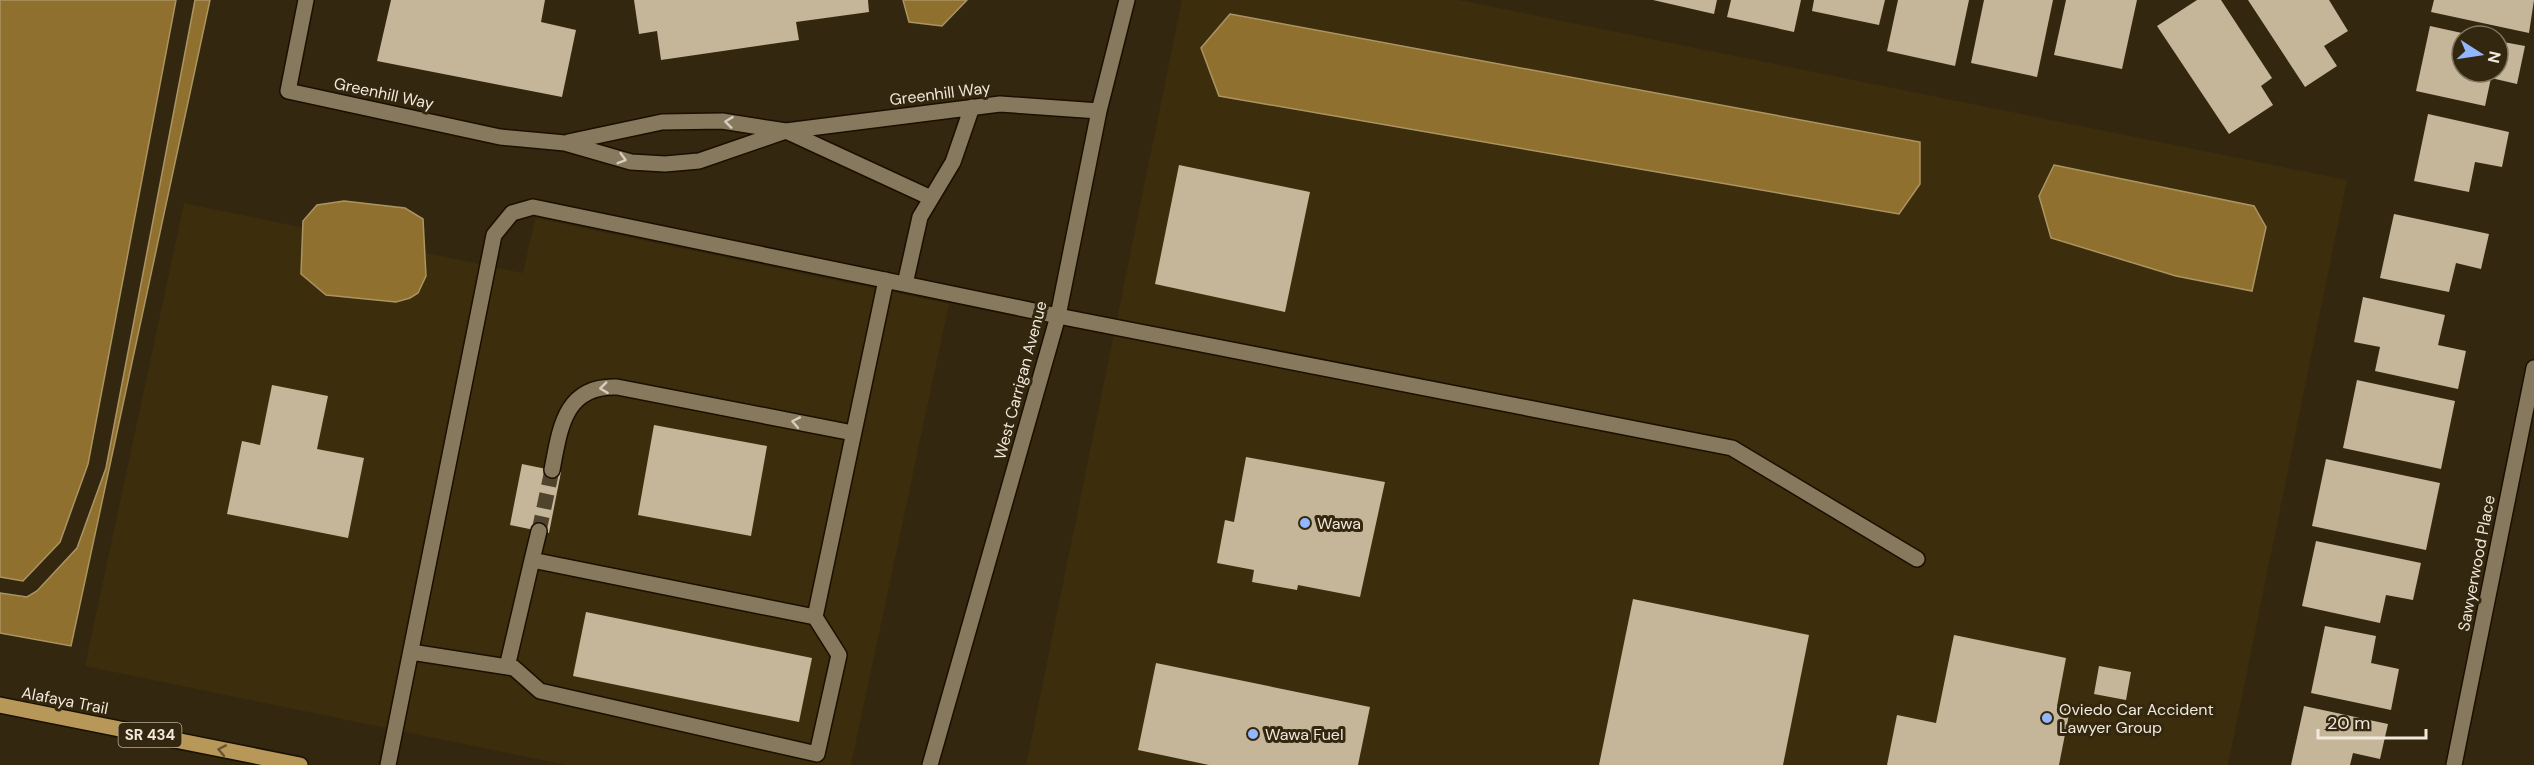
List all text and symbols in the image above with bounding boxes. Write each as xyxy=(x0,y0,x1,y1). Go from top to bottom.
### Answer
north arrow xyxy=(2450,24,2510,84)
text: N xyxy=(2483,49,2506,65)
street label: Greenhill Way xyxy=(332,73,436,114)
street label: Greenhill Way xyxy=(888,77,992,110)
one-way arrow xyxy=(724,117,733,129)
one-way arrow xyxy=(616,152,627,164)
street label: West Carrigan Avenue xyxy=(989,299,1052,462)
one-way arrow xyxy=(600,382,609,394)
one-way arrow xyxy=(791,416,801,429)
street label: Sawyerwood Place xyxy=(2453,493,2500,633)
place label: Wawa xyxy=(1317,513,1361,534)
marker: Wawa xyxy=(1298,516,1312,530)
street label: Alafaya Trail xyxy=(20,682,110,719)
place label: Oviedo Car Accident Lawyer Group xyxy=(2059,699,2214,738)
scale bar xyxy=(2318,702,2426,740)
marker: Oviedo Car Accident Lawyer Group xyxy=(2040,711,2054,725)
text: 20 m xyxy=(2327,711,2370,735)
road number: SR 434 xyxy=(118,723,182,747)
place label: Wawa Fuel xyxy=(1265,724,1344,745)
marker: Wawa Fuel xyxy=(1246,727,1260,741)
one-way arrow xyxy=(218,744,228,757)

